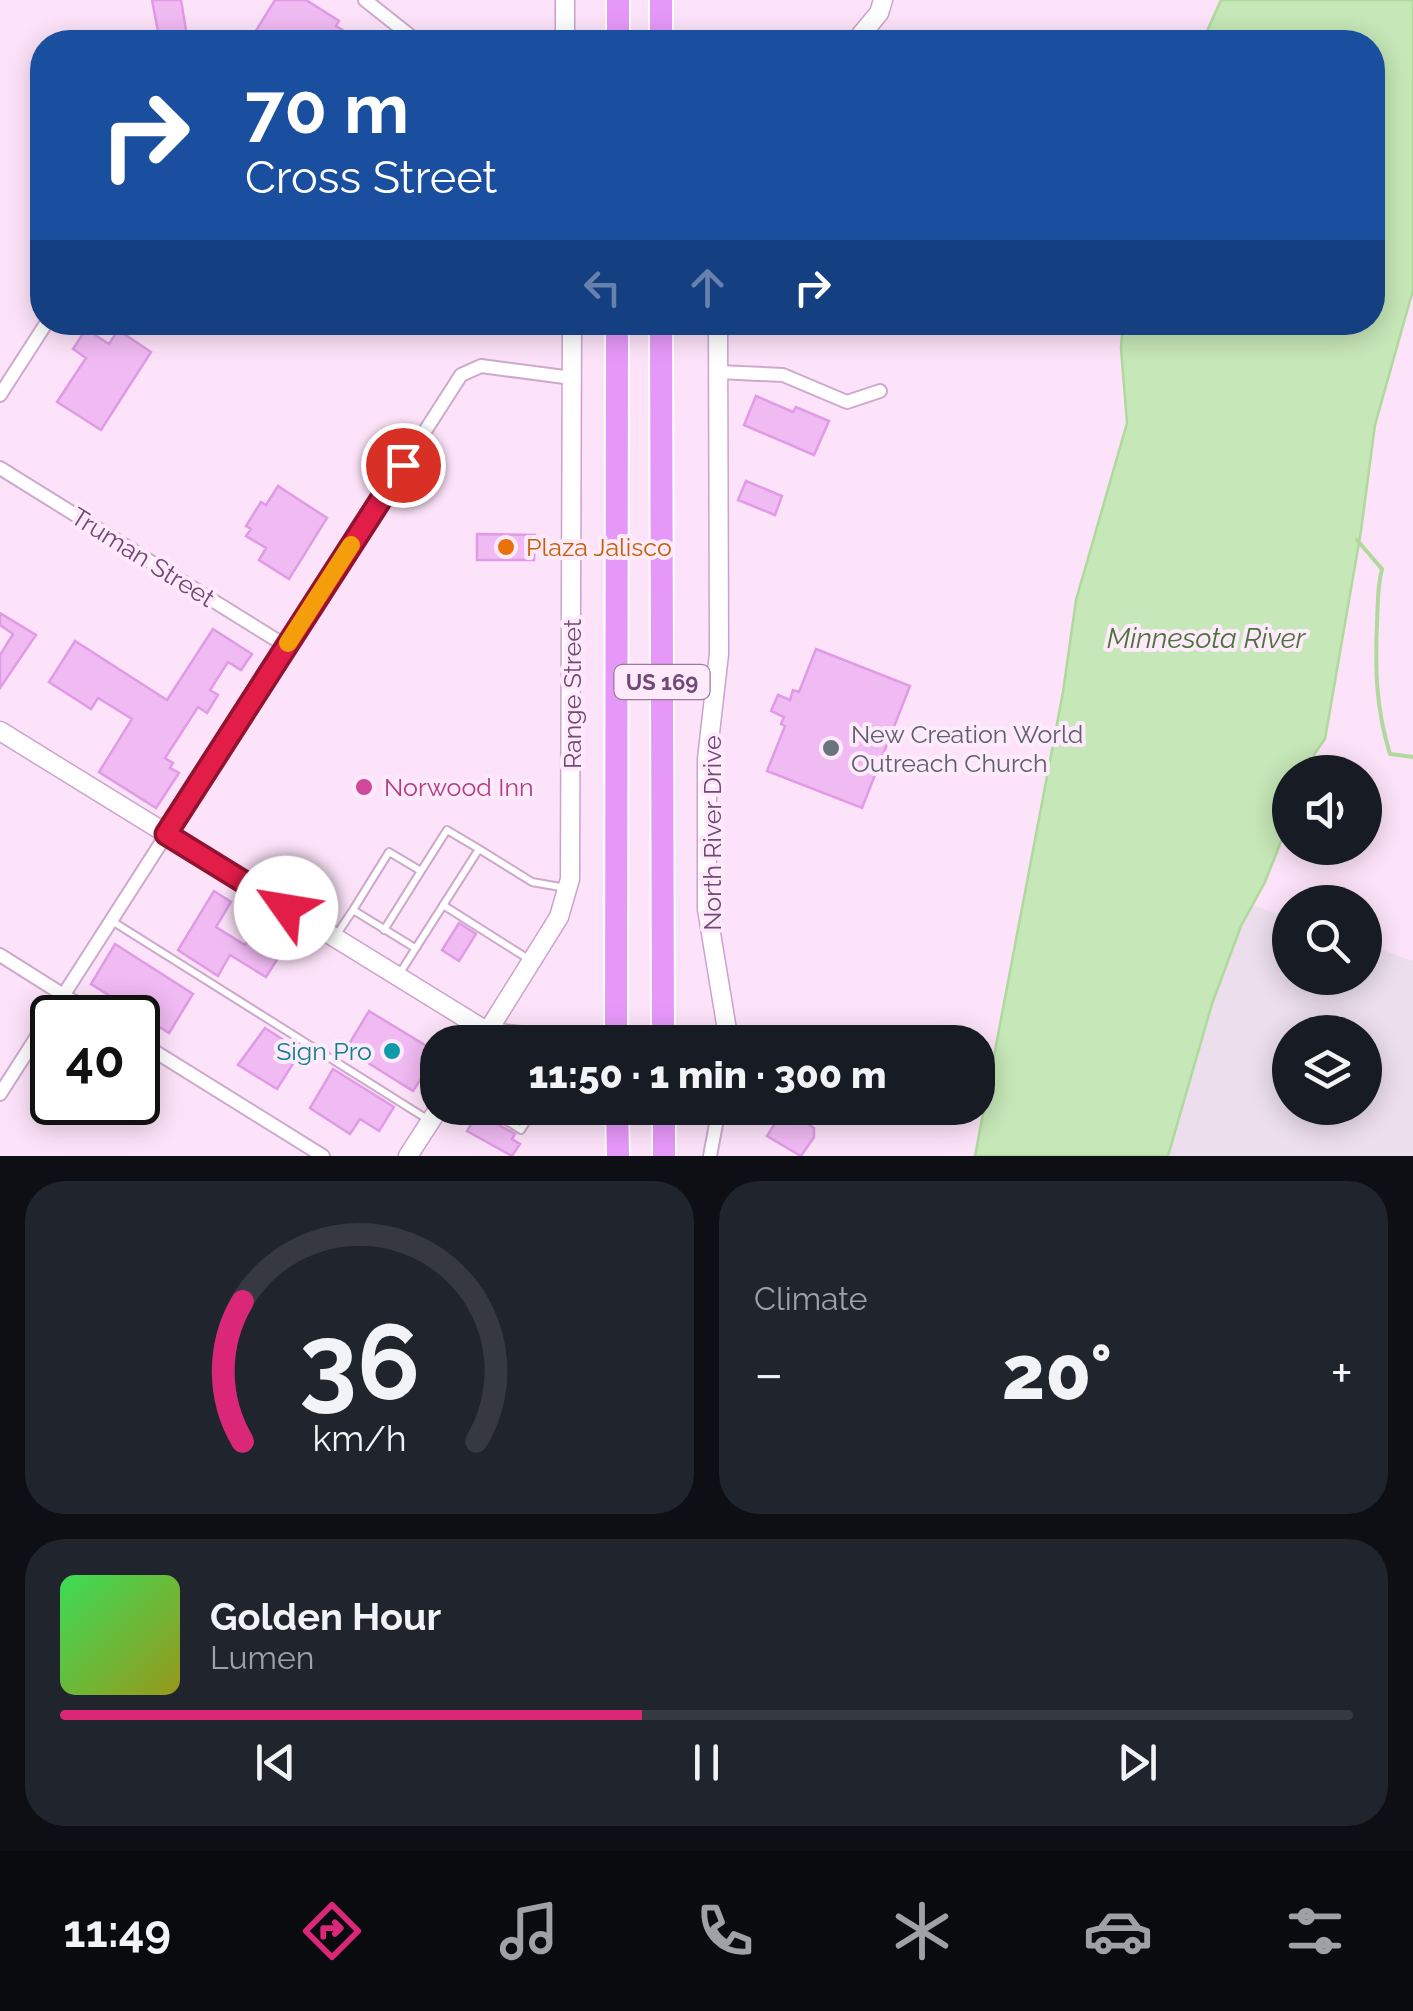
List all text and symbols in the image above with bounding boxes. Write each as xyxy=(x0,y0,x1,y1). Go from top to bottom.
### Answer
text: 70 m xyxy=(245,67,409,149)
icon: right xyxy=(80,70,210,200)
text: Cross Street xyxy=(245,151,497,204)
icon: left xyxy=(575,260,630,315)
icon: ahead xyxy=(680,260,735,315)
icon: right xyxy=(785,260,840,315)
pin xyxy=(361,423,446,508)
icon: arrive xyxy=(376,438,431,493)
street label: Truman Street xyxy=(66,501,221,613)
place label: Plaza Jalisco xyxy=(526,532,672,562)
marker: Plaza Jalisco xyxy=(495,536,517,558)
street label: Range Street xyxy=(557,618,587,769)
water label: Minnesota River xyxy=(1107,622,1307,655)
road number: US 169 xyxy=(614,665,710,699)
place label: New Creation World Outreach Church xyxy=(851,719,1083,778)
street label: North River Drive xyxy=(697,735,727,931)
marker: New Creation World Outreach Church xyxy=(820,737,842,759)
map controls xyxy=(1272,755,1382,1125)
button: sound xyxy=(1272,755,1382,865)
place label: Norwood Inn xyxy=(384,772,534,802)
marker: Norwood Inn xyxy=(353,776,375,798)
position arrow xyxy=(234,856,338,960)
button: search xyxy=(1272,885,1382,995)
speed limit sign: 40 xyxy=(30,995,160,1125)
button: layers xyxy=(1272,1015,1382,1125)
place label: Sign Pro xyxy=(276,1036,372,1066)
marker: Sign Pro xyxy=(381,1040,403,1062)
text: 11:50 · 1 min · 300 m xyxy=(528,1052,887,1097)
text: Climate xyxy=(754,1280,868,1317)
text: 36 xyxy=(299,1301,420,1423)
text: 20° xyxy=(1002,1328,1112,1417)
text: − xyxy=(754,1341,784,1406)
text: + xyxy=(1330,1341,1353,1406)
text: km/h xyxy=(312,1417,407,1459)
text: Golden Hour xyxy=(210,1594,441,1639)
text: Lumen xyxy=(210,1639,314,1676)
icon: previous xyxy=(248,1735,303,1790)
icon: pause xyxy=(679,1735,734,1790)
icon: next xyxy=(1110,1735,1165,1790)
icon: directions xyxy=(297,1896,367,1966)
icon: music xyxy=(494,1896,564,1966)
icon: phone xyxy=(690,1896,760,1966)
icon: climate xyxy=(887,1896,957,1966)
icon: car xyxy=(1083,1896,1153,1966)
icon: filters xyxy=(1280,1896,1350,1966)
text: 11:49 xyxy=(63,1905,171,1958)

